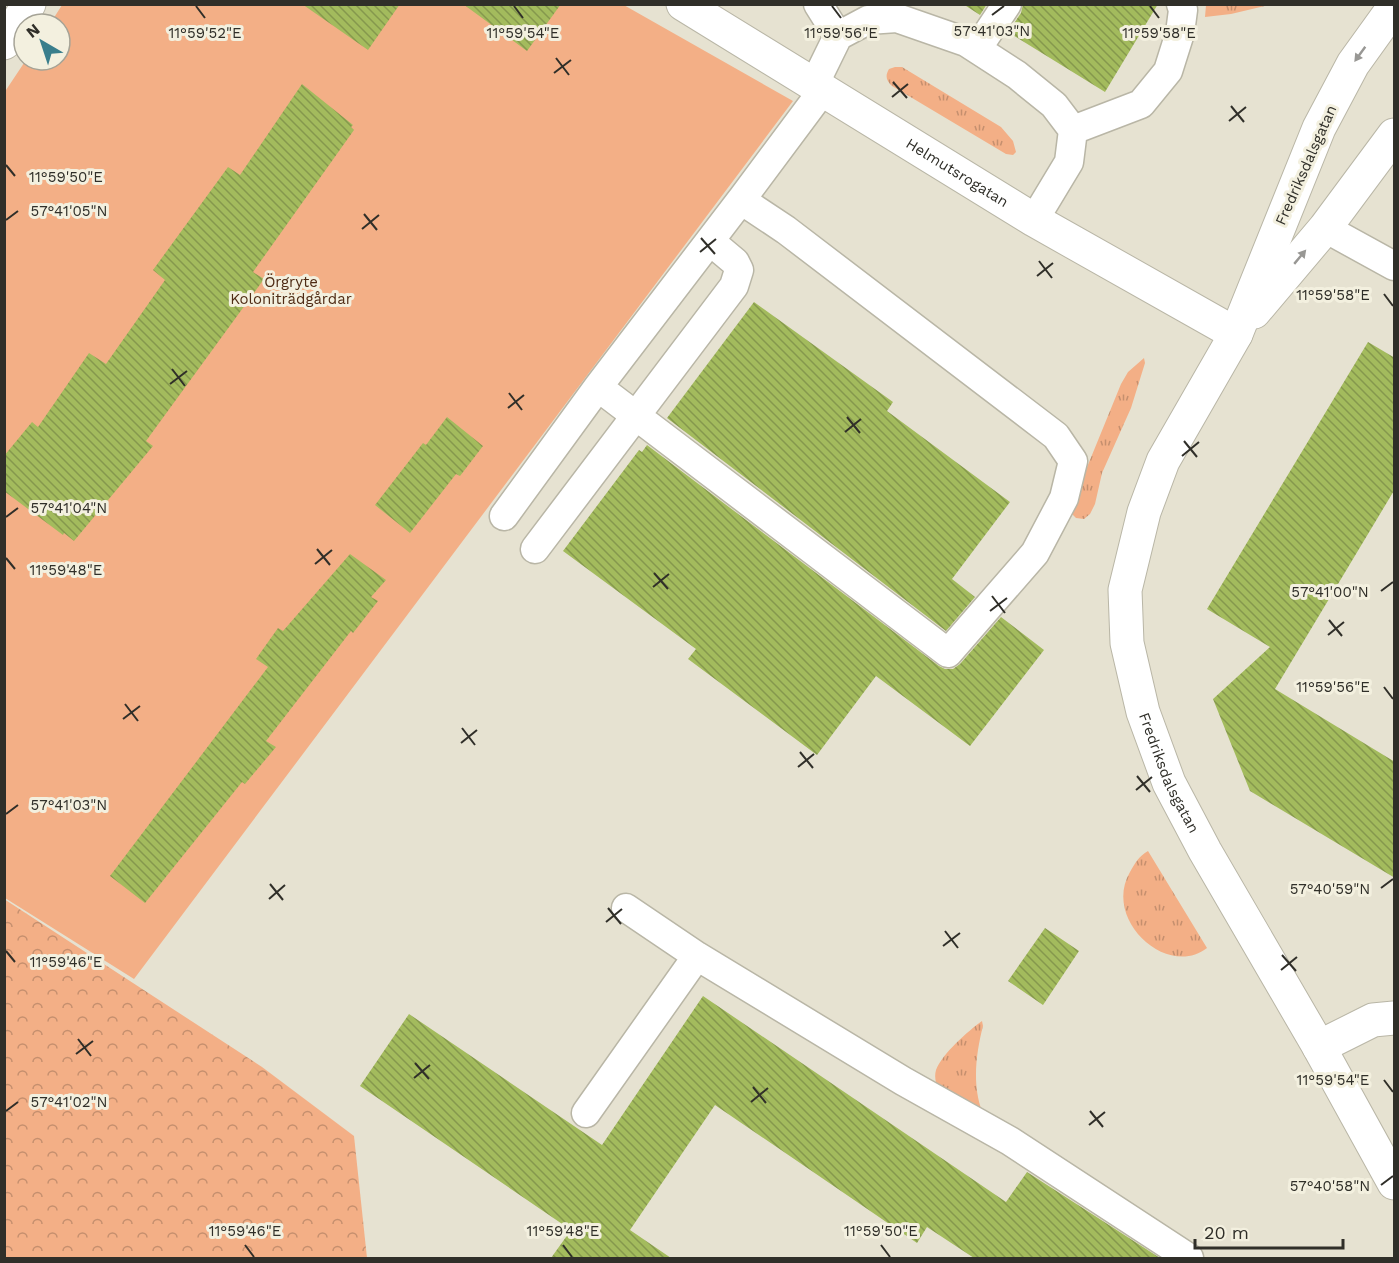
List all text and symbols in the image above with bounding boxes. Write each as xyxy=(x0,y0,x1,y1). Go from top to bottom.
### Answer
north arrow xyxy=(12,12,72,72)
text: N xyxy=(22,20,43,42)
text: 57°41'03"N xyxy=(954,22,1030,40)
text: 11°59'52"E xyxy=(168,24,242,42)
text: 11°59'54"E xyxy=(487,24,559,42)
text: 11°59'56"E xyxy=(804,24,878,42)
text: 11°59'58"E xyxy=(1122,24,1196,42)
one-way arrow xyxy=(1354,46,1366,62)
street label: Fredriksdalsgatan xyxy=(1271,102,1341,228)
street label: Helmutsrogatan xyxy=(903,134,1012,211)
text: 11°59'50"E xyxy=(29,168,103,186)
text: 57°41'05"N xyxy=(30,202,108,220)
one-way arrow xyxy=(1294,249,1307,265)
park label: Örgryte Koloniträdgårdar xyxy=(230,273,352,308)
text: 11°59'58"E xyxy=(1296,286,1370,304)
text: 57°41'04"N xyxy=(31,499,107,517)
text: 11°59'48"E xyxy=(30,561,102,579)
text: 57°41'00"N xyxy=(1291,583,1369,601)
text: 11°59'56"E xyxy=(1296,678,1370,696)
street label: Fredriksdalsgatan xyxy=(1135,710,1203,836)
text: 57°41'03"N xyxy=(31,796,107,814)
text: 57°40'59"N xyxy=(1290,880,1370,898)
text: 11°59'46"E xyxy=(30,953,102,971)
text: 11°59'54"E xyxy=(1297,1071,1369,1089)
text: 57°41'02"N xyxy=(30,1093,108,1111)
text: 57°40'58"N xyxy=(1290,1177,1370,1195)
scale bar xyxy=(1195,1212,1344,1250)
text: 11°59'46"E xyxy=(209,1222,281,1240)
text: 11°59'48"E xyxy=(527,1222,599,1240)
text: 11°59'50"E xyxy=(844,1222,918,1240)
text: 20 m xyxy=(1204,1222,1249,1243)

